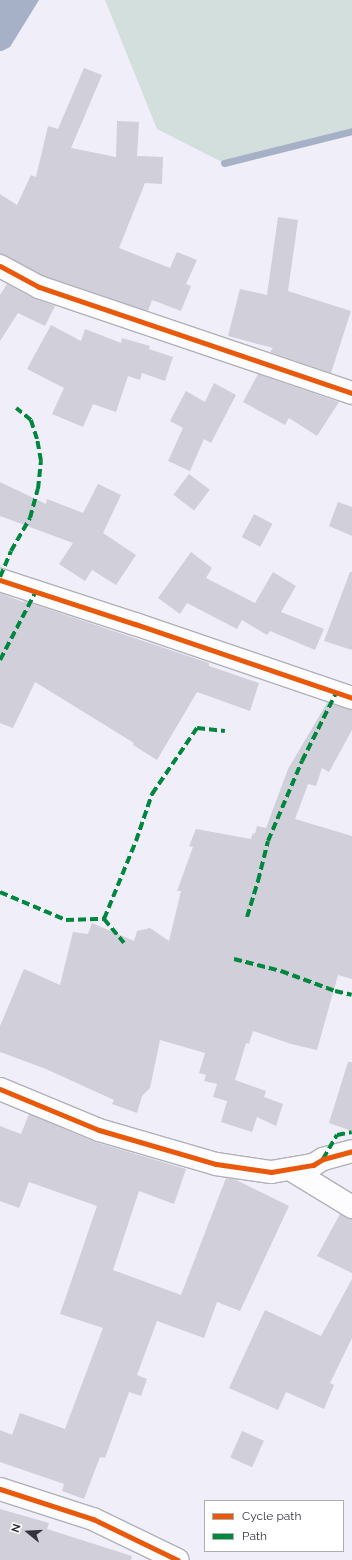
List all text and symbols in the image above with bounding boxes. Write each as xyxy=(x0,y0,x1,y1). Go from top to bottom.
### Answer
legend xyxy=(204,1500,344,1552)
text: Cycle path xyxy=(242,1509,301,1523)
north arrow xyxy=(8,1512,48,1552)
text: N xyxy=(9,1522,24,1534)
text: Path xyxy=(242,1529,267,1543)

